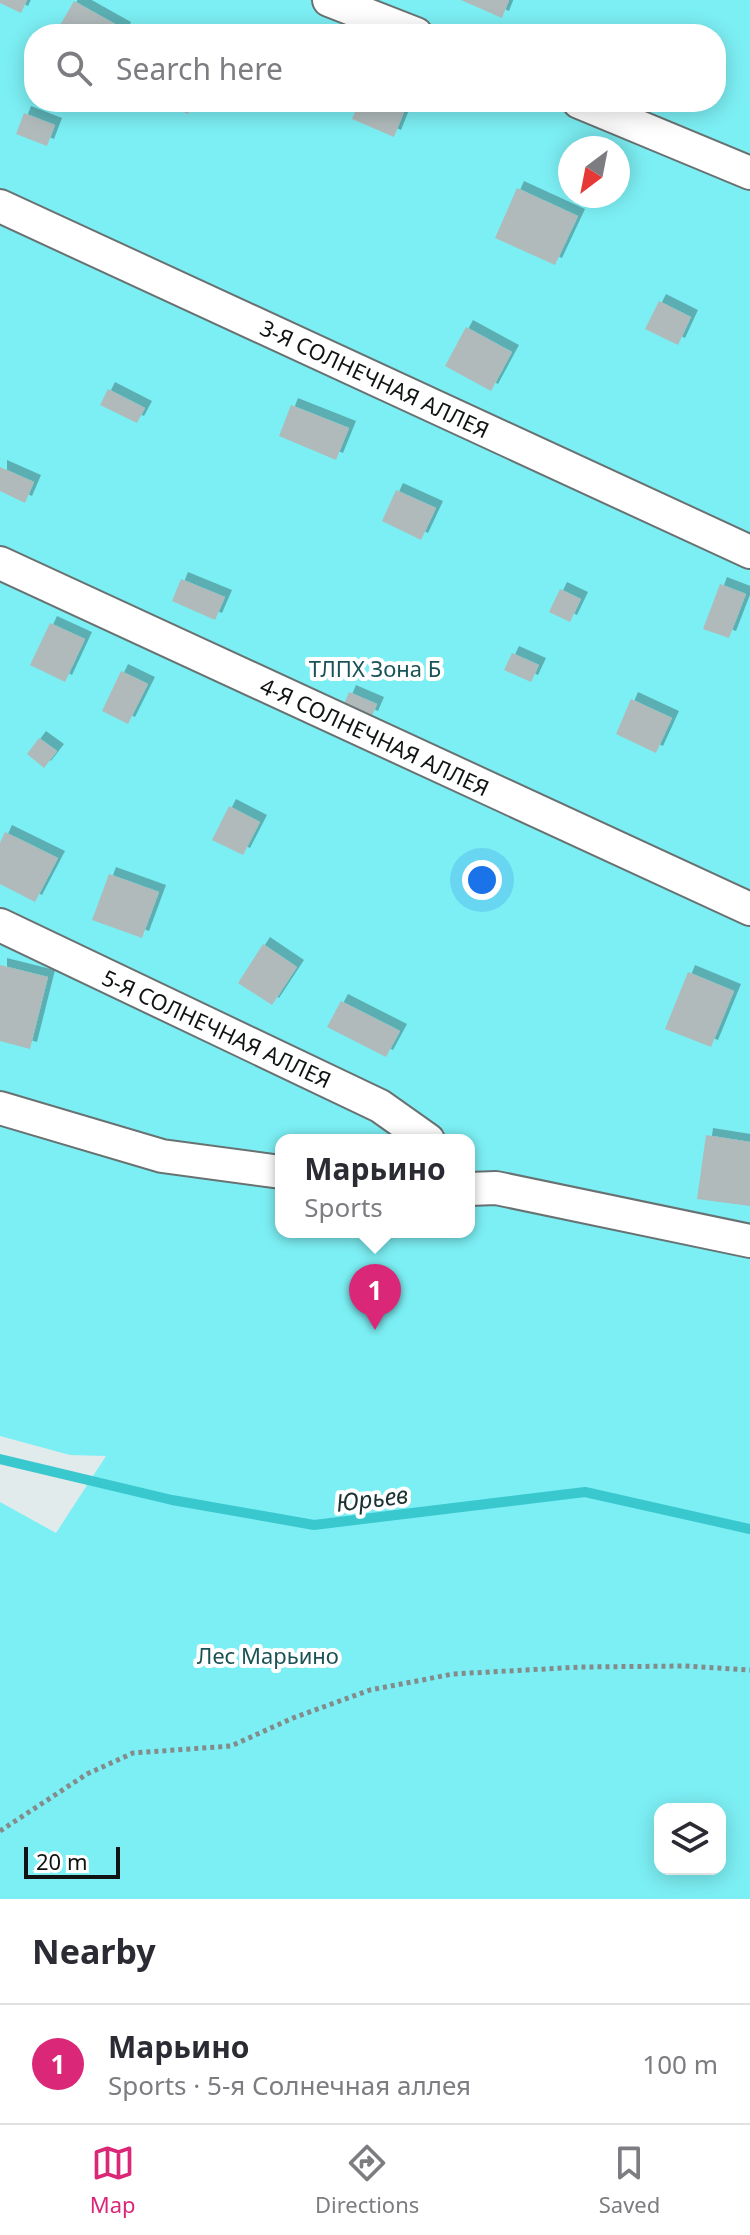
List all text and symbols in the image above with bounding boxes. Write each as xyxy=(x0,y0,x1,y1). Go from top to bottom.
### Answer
search box xyxy=(24,24,726,112)
icon: search xyxy=(52,46,96,90)
text: Search here xyxy=(116,48,283,89)
north arrow xyxy=(558,136,630,208)
street label: 3-Я СОЛНЕЧНАЯ АЛЛЕЯ xyxy=(256,312,494,444)
park label: ТЛПХ Зона Б xyxy=(309,653,441,683)
street label: 4-Я СОЛНЕЧНАЯ АЛЛЕЯ xyxy=(256,670,494,802)
your location xyxy=(462,860,502,900)
street label: 5-Я СОЛНЕЧНАЯ АЛЛЕЯ xyxy=(98,962,336,1094)
popup xyxy=(275,1134,475,1238)
text: Марьино xyxy=(304,1148,446,1189)
text: Sports xyxy=(304,1189,383,1225)
pin: 1 xyxy=(349,1264,401,1330)
water label: Юрьев xyxy=(334,1477,410,1519)
park label: Лес Марьино xyxy=(197,1640,339,1670)
map controls xyxy=(654,1803,726,1875)
button: layers xyxy=(654,1803,726,1875)
scale bar xyxy=(24,1843,120,1879)
text: 20 m xyxy=(36,1846,87,1876)
text: Nearby xyxy=(32,1928,156,1974)
text: Марьино xyxy=(108,2026,249,2067)
text: 1 xyxy=(51,2046,65,2082)
text: 100 m xyxy=(642,2046,718,2082)
text: Sports · 5-я Солнечная аллея xyxy=(108,2067,471,2103)
tab: Map xyxy=(90,2141,136,2219)
tab: Directions xyxy=(315,2141,419,2219)
tab: Saved xyxy=(599,2141,660,2219)

